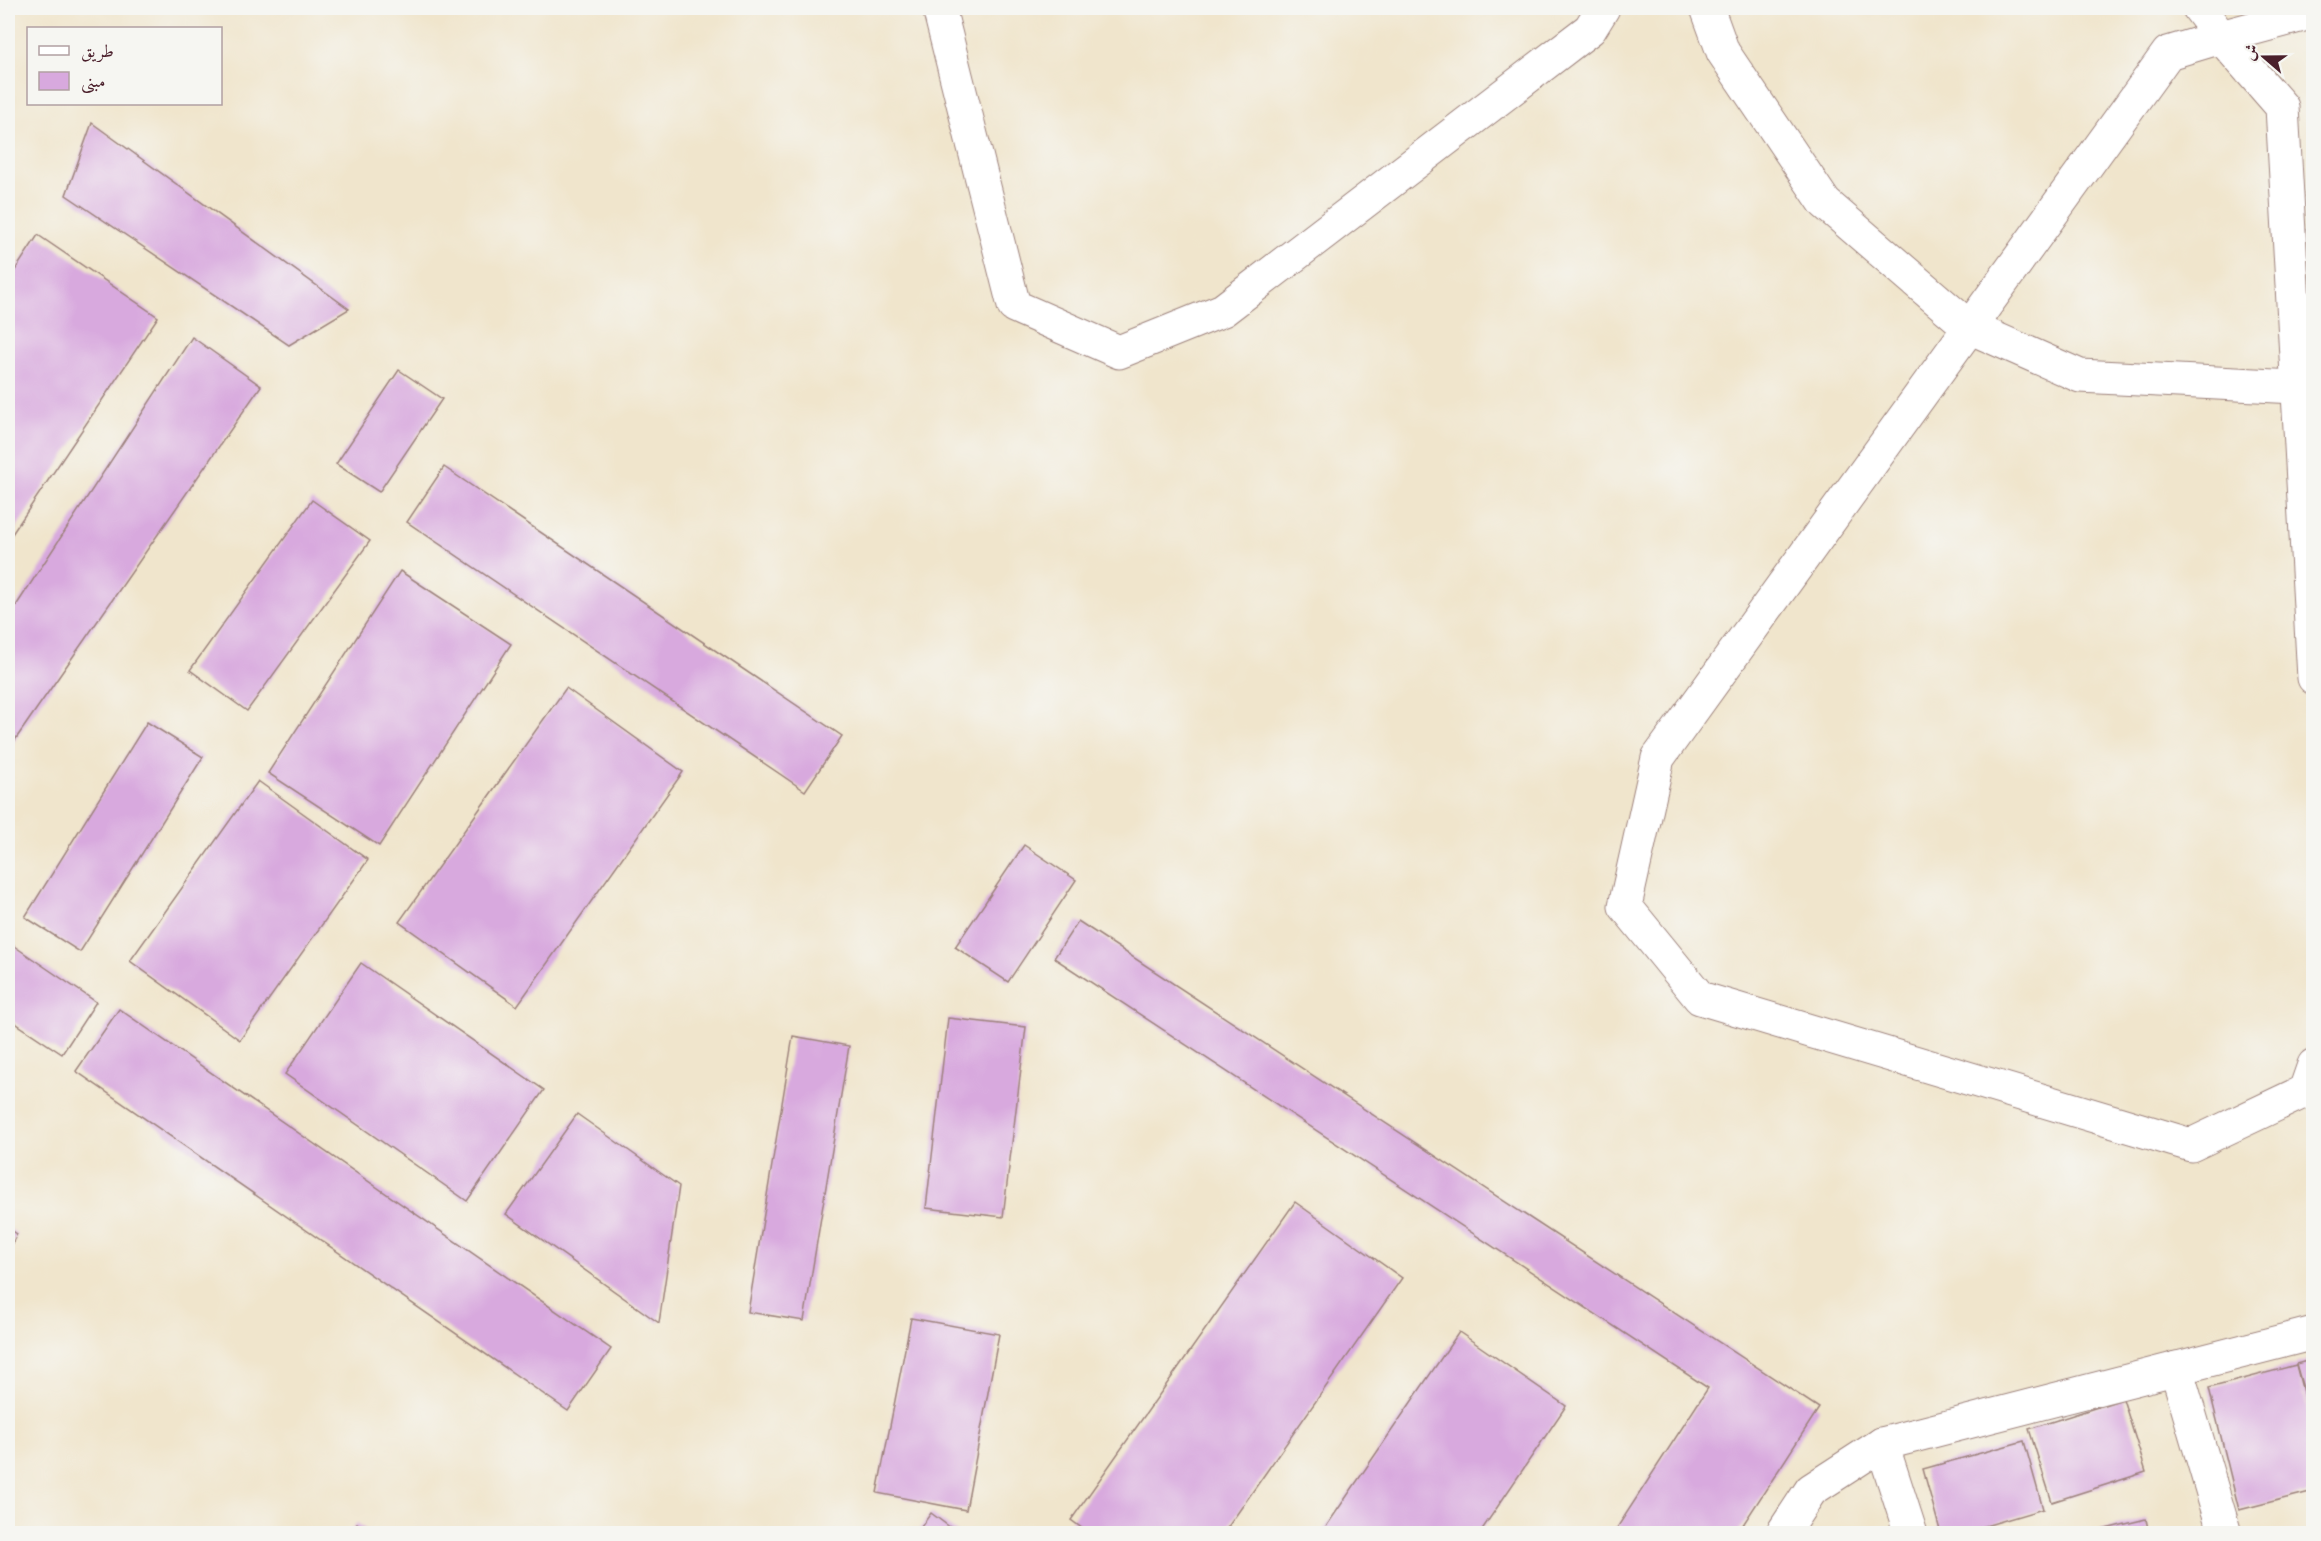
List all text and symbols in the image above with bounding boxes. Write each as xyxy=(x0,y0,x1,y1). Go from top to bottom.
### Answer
legend xyxy=(27,27,222,105)
north arrow xyxy=(2234,27,2294,87)
text: طريق xyxy=(81,41,114,63)
text: ش xyxy=(2239,41,2263,63)
text: مبنى xyxy=(81,71,106,94)

